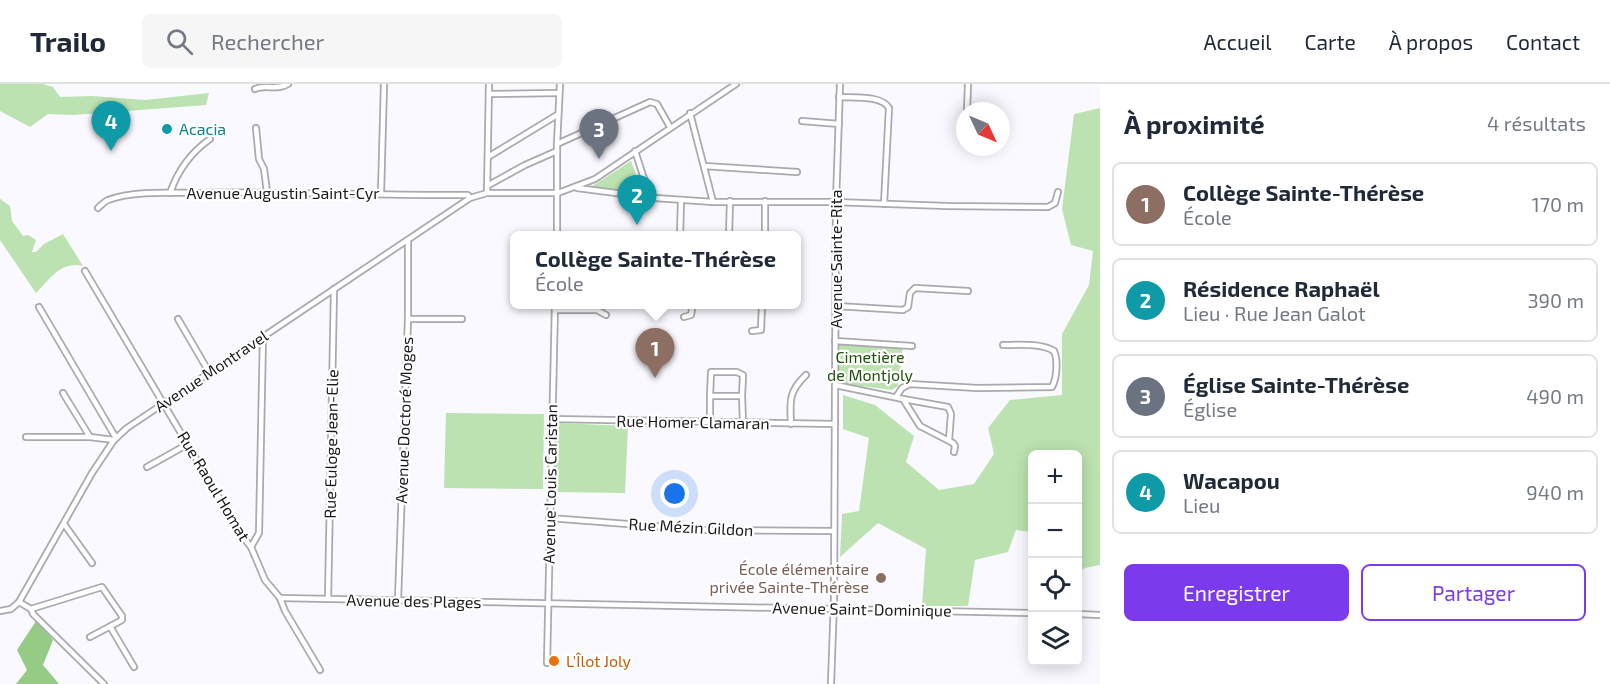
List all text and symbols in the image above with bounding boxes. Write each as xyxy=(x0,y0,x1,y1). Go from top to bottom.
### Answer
search box xyxy=(142,14,562,68)
text: Trailo xyxy=(30,24,106,58)
icon: search xyxy=(163,25,196,58)
text: Rechercher xyxy=(211,28,324,54)
text: Accueil xyxy=(1203,29,1272,54)
text: Carte xyxy=(1305,29,1356,54)
text: À propos xyxy=(1389,29,1473,54)
text: Contact xyxy=(1506,29,1580,54)
pin: 4 xyxy=(92,101,130,151)
north arrow xyxy=(956,102,1010,156)
text: À proximité xyxy=(1124,108,1265,139)
pin: 3 xyxy=(580,110,618,159)
text: 4 résultats xyxy=(1487,111,1586,135)
place label: Acacia xyxy=(179,119,226,138)
marker: Acacia xyxy=(160,122,174,136)
pin: 2 xyxy=(618,176,656,225)
text: Collège Sainte-Thérèse xyxy=(1183,179,1424,205)
street label: Avenue Augustin Saint-Cyr xyxy=(186,183,380,202)
street label: Avenue Sainte-Rita xyxy=(826,190,845,328)
text: 1 xyxy=(1141,192,1150,216)
text: 170 m xyxy=(1532,192,1584,216)
text: École xyxy=(1183,205,1232,229)
popup xyxy=(510,231,801,309)
text: Collège Sainte-Thérèse xyxy=(535,245,776,271)
text: École xyxy=(535,271,584,295)
text: Résidence Raphaël xyxy=(1183,275,1380,301)
text: 2 xyxy=(1140,288,1151,312)
text: 390 m xyxy=(1527,288,1584,312)
text: Lieu · Rue Jean Galot xyxy=(1183,301,1366,325)
street label: Avenue Montravel xyxy=(150,325,271,416)
pin: 1 xyxy=(636,328,674,378)
street label: Avenue Doctoré Moges xyxy=(391,336,416,504)
park label: Cimetière de Montjoly xyxy=(827,347,913,385)
street label: Rue Euloge Jean-Elie xyxy=(320,369,341,519)
text: Église Sainte-Thérèse xyxy=(1183,371,1409,397)
text: 3 xyxy=(1140,384,1151,408)
text: 490 m xyxy=(1526,384,1584,408)
text: Église xyxy=(1183,397,1237,421)
street label: Avenue Louis Caristan xyxy=(539,404,560,564)
street label: Rue Homer Clamaran xyxy=(616,411,770,432)
street label: Rue Raoul Homat xyxy=(174,427,255,544)
map controls xyxy=(1028,450,1082,666)
button: + xyxy=(1028,450,1082,504)
text: Wacapou xyxy=(1183,467,1280,493)
your location xyxy=(660,479,689,508)
text: 4 xyxy=(1139,480,1152,504)
text: 940 m xyxy=(1526,480,1584,504)
text: Lieu xyxy=(1183,493,1220,517)
button: − xyxy=(1028,504,1082,558)
street label: Rue Mézin Gildon xyxy=(628,514,754,539)
button: locate xyxy=(1028,558,1082,612)
place label: École élémentaire privée Sainte-Thérèse xyxy=(709,559,869,596)
button: Enregistrer xyxy=(1124,564,1349,621)
button: Partager xyxy=(1361,564,1586,621)
marker: École élémentaire privée Sainte-Thérèse xyxy=(874,571,888,585)
street label: Avenue des Plages xyxy=(346,590,482,611)
street label: Avenue Saint-Dominique xyxy=(772,597,952,620)
button: layers xyxy=(1028,612,1082,666)
place label: L'Îlot Joly xyxy=(566,651,631,670)
marker: L'Îlot Joly xyxy=(547,654,561,668)

